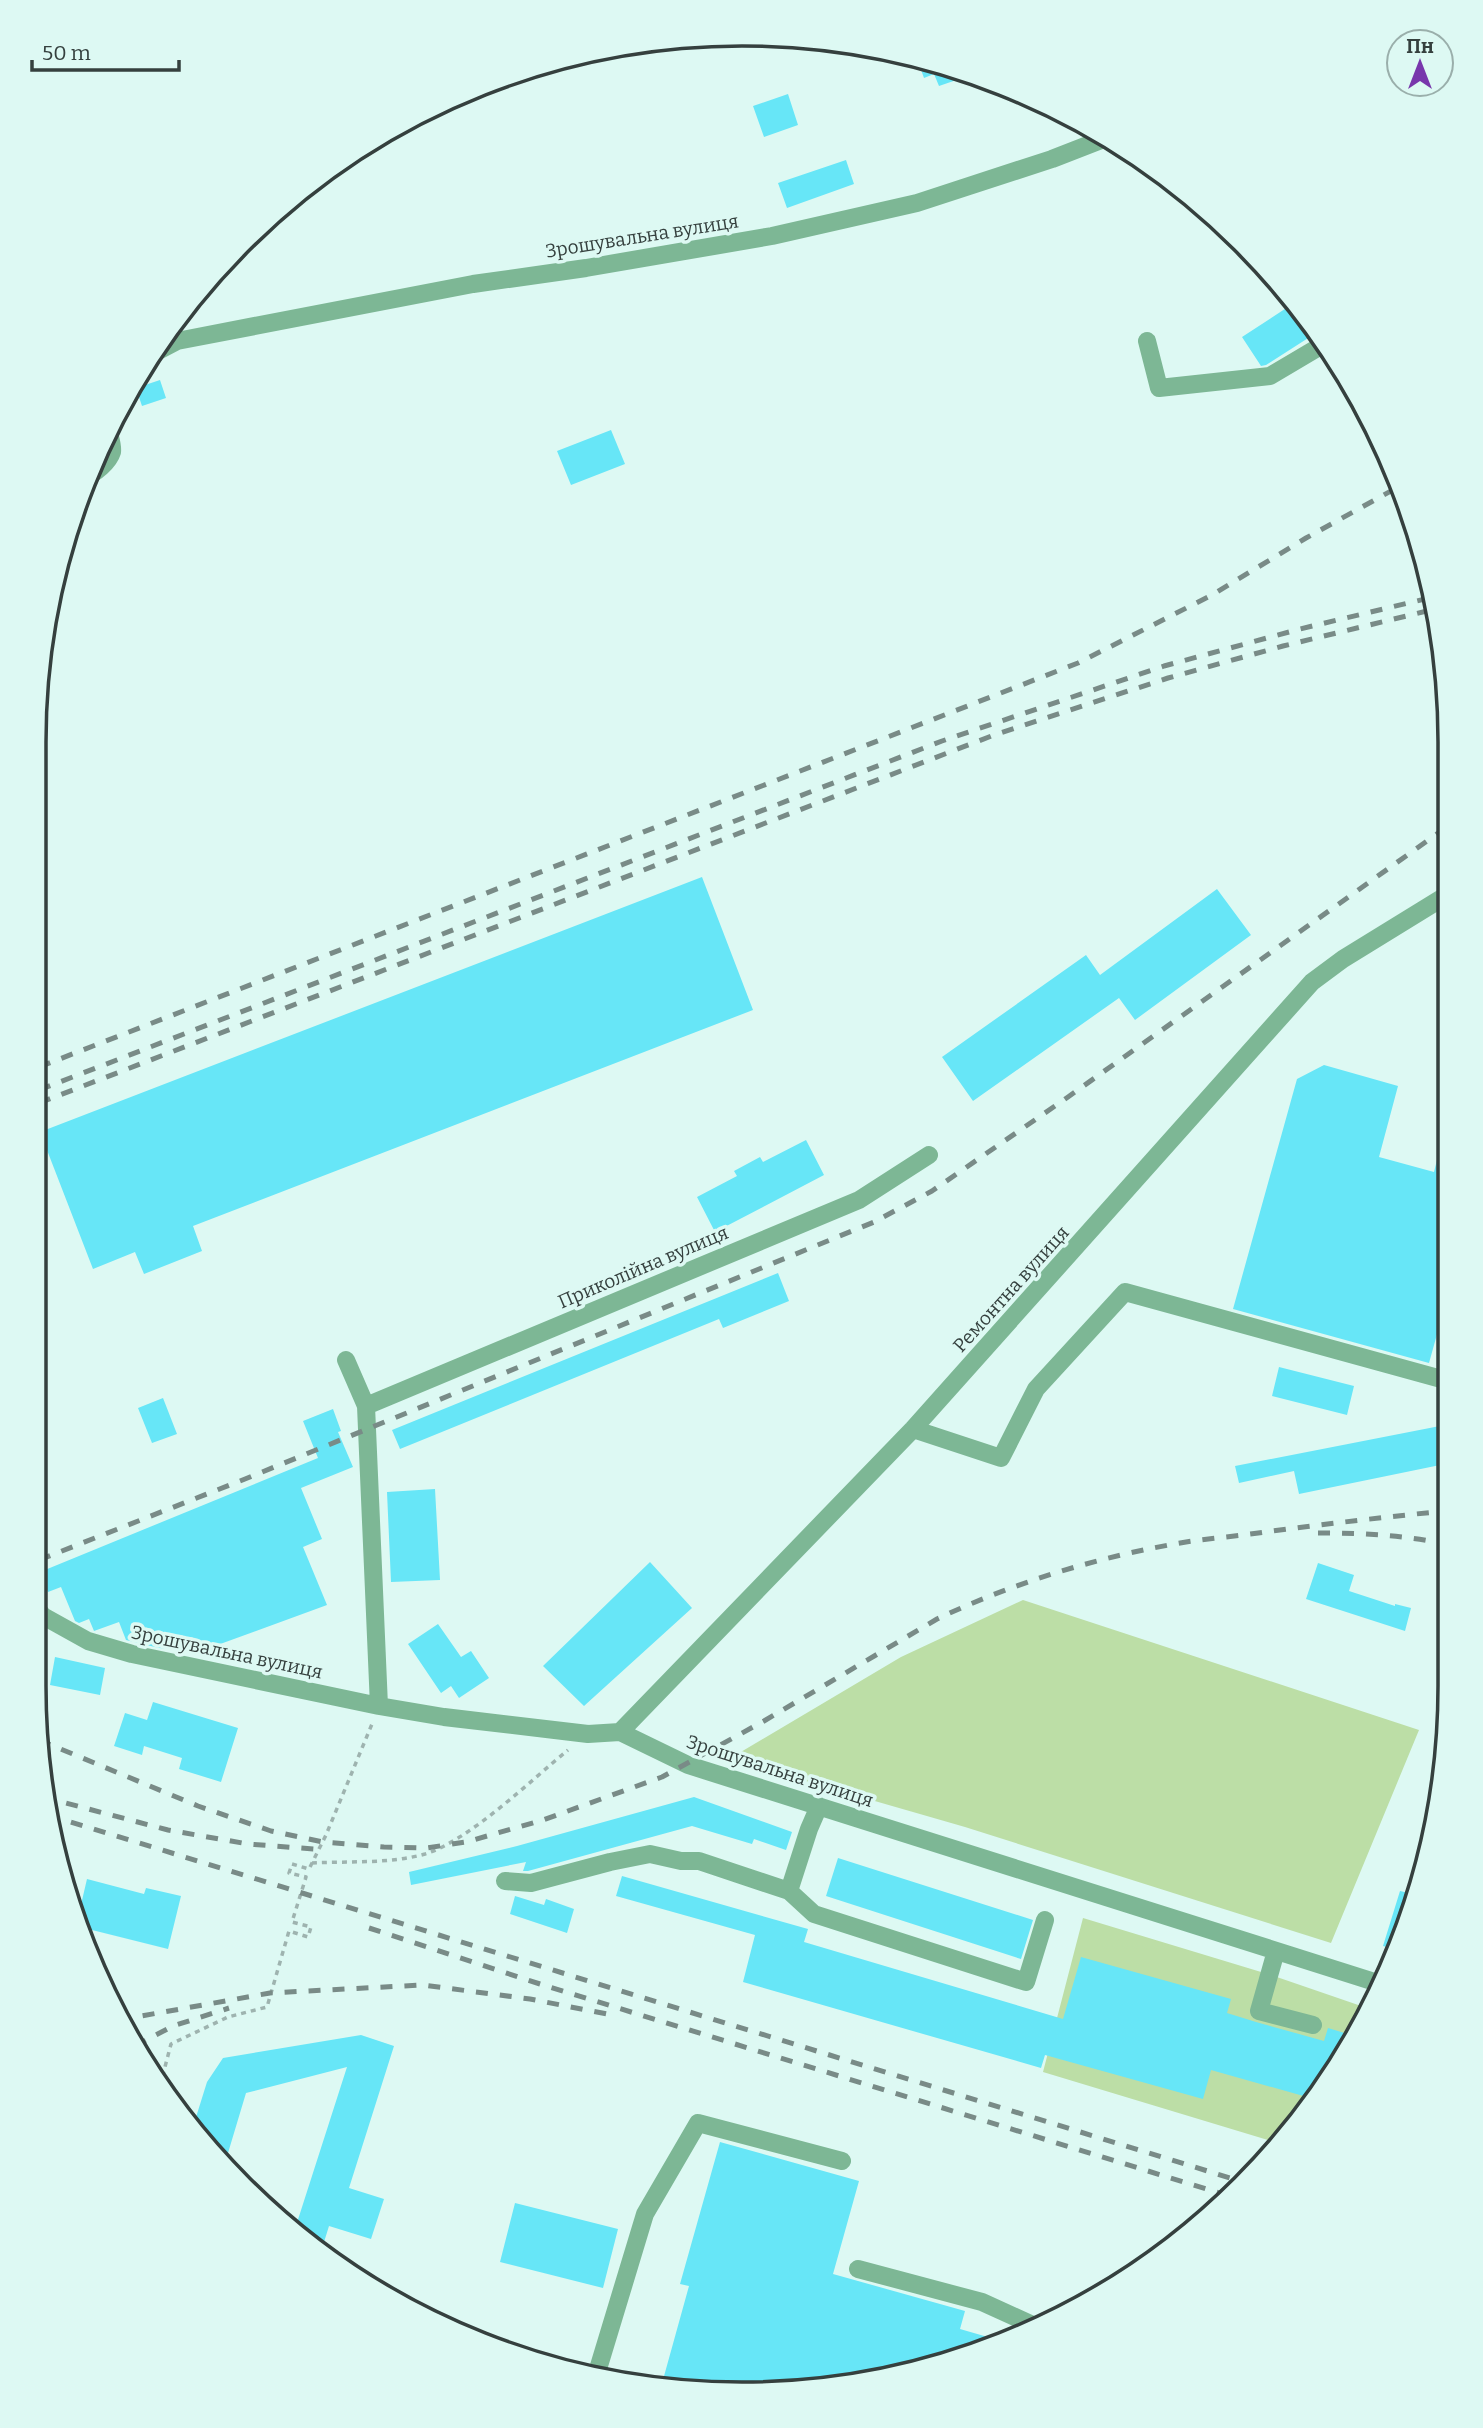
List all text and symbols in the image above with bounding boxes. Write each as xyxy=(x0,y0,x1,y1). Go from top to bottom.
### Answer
scale bar xyxy=(32,28,178,72)
north arrow xyxy=(1385,28,1455,98)
text: Пн xyxy=(1406,35,1434,58)
text: 50 m xyxy=(42,40,91,66)
street label: Зрошувальна вулиця xyxy=(544,209,740,263)
street label: Приколійна вулиця xyxy=(554,1221,732,1313)
street label: Ремонтна вулиця xyxy=(948,1221,1074,1357)
street label: Зрошувальна вулиця xyxy=(129,1620,325,1684)
street label: Зрошувальна вулиця xyxy=(684,1730,876,1812)

